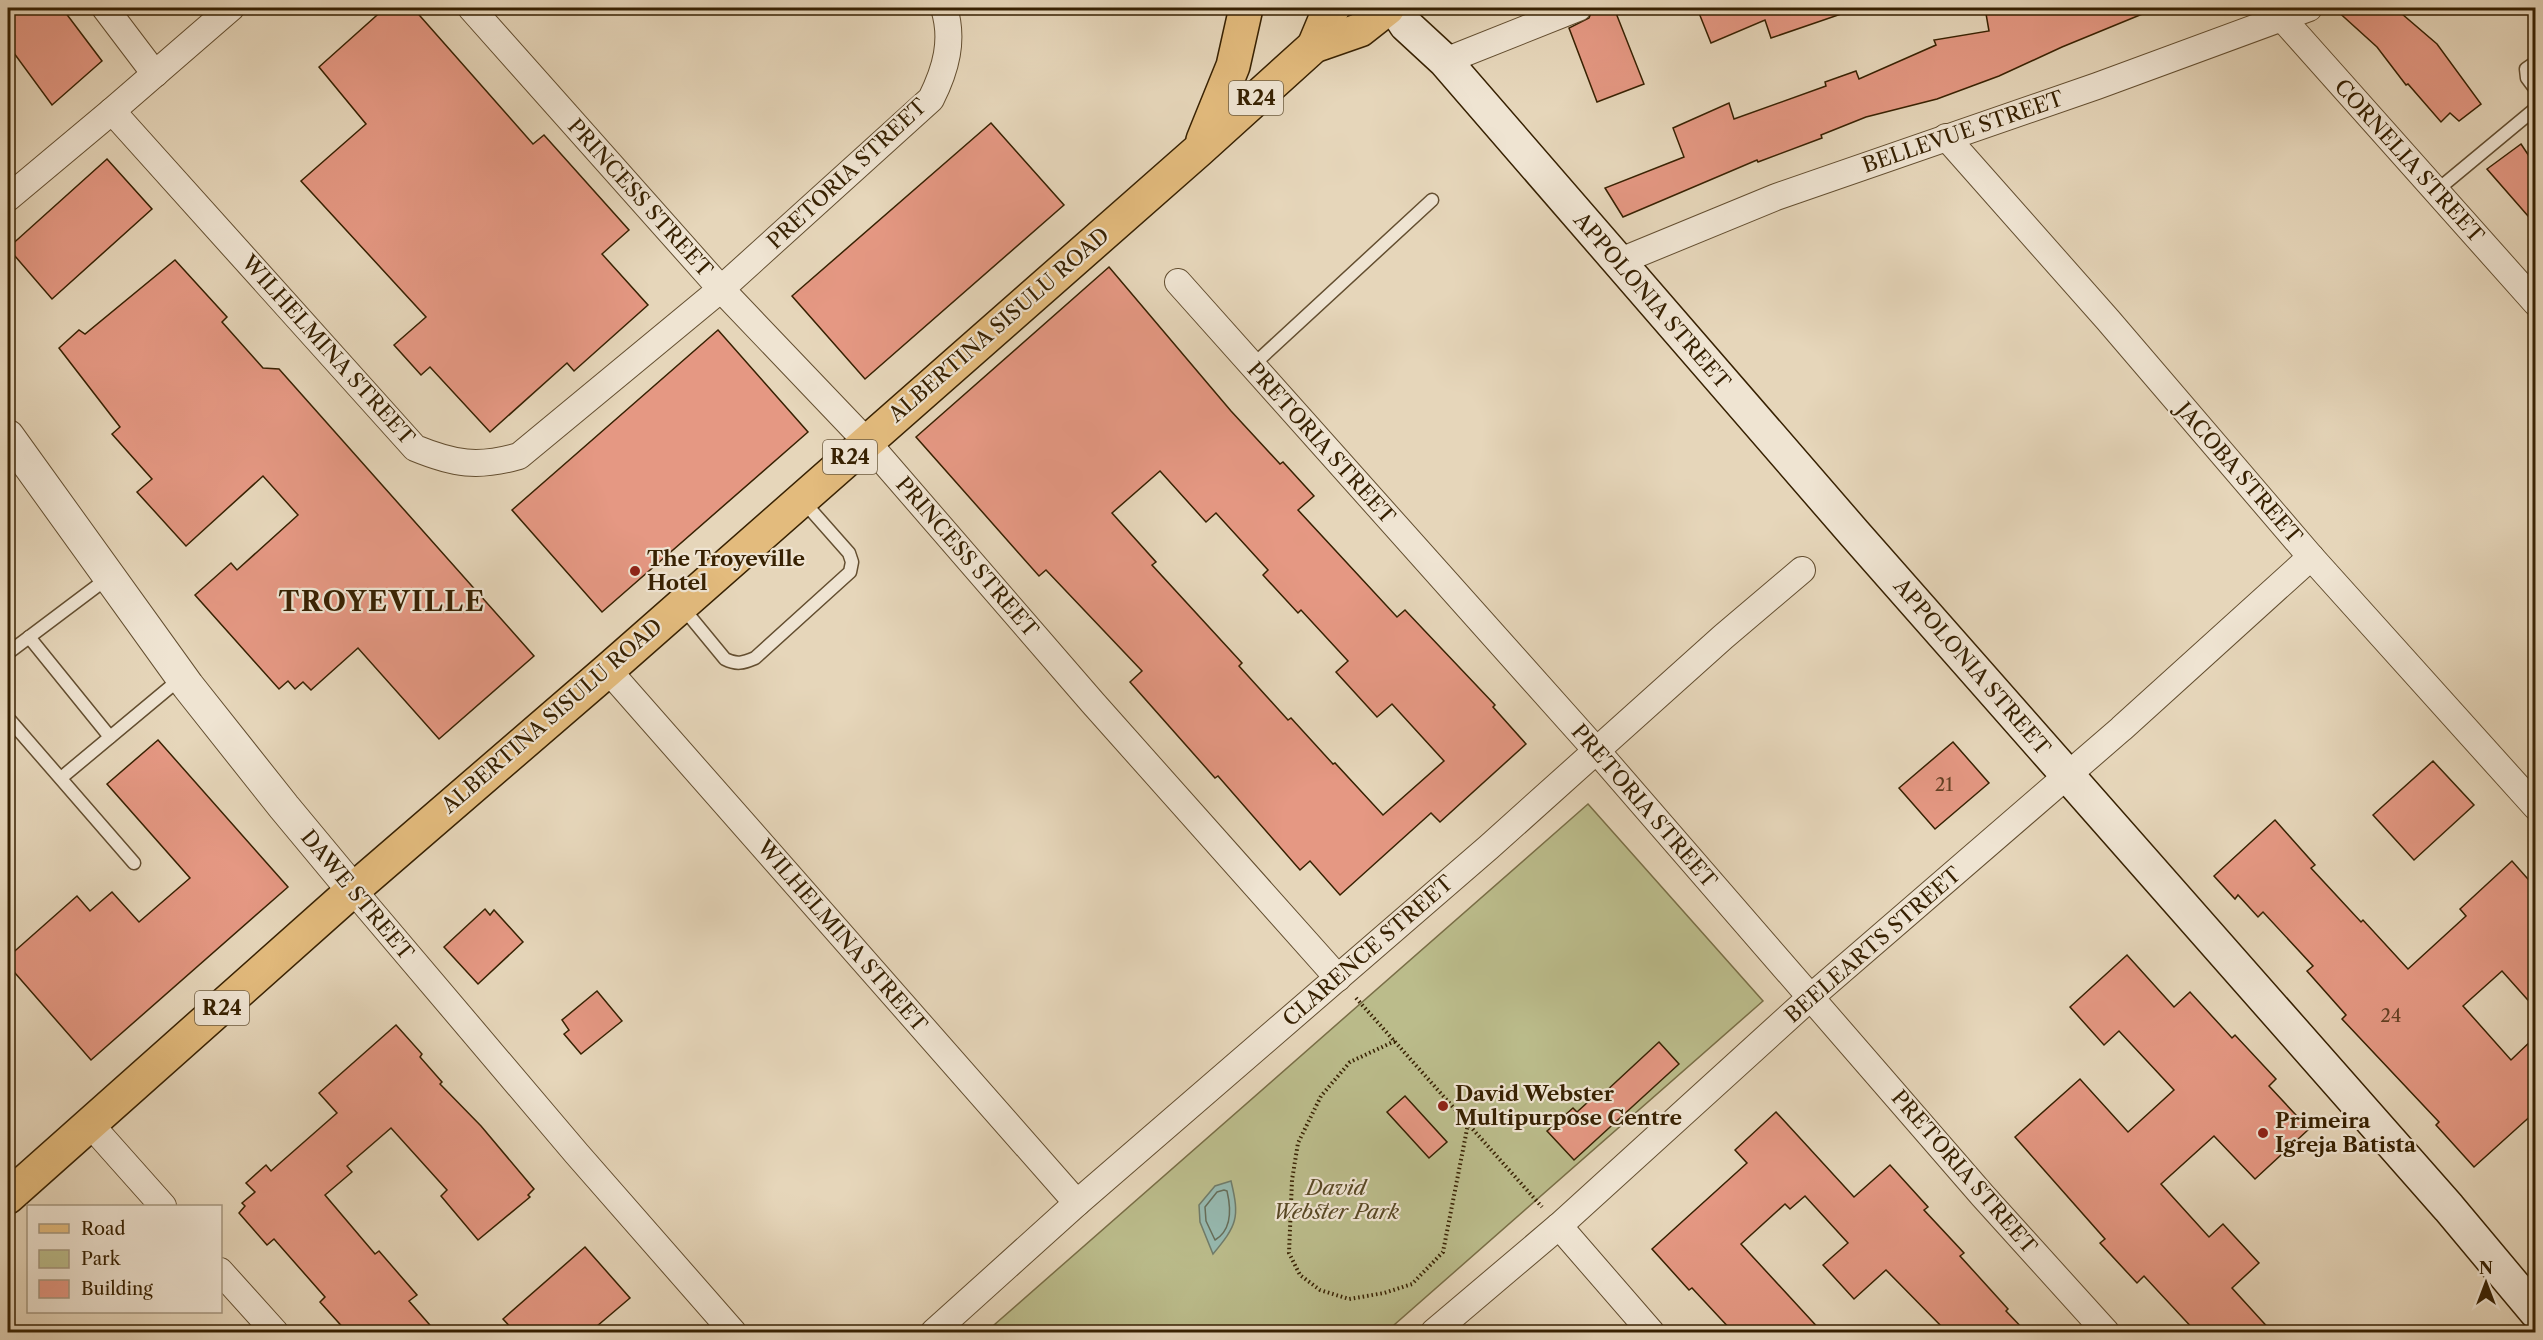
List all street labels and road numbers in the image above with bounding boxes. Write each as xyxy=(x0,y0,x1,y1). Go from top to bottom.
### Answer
street label: CORNELIA STREET xyxy=(2329,74,2489,248)
road number: R24 xyxy=(1229,81,1283,115)
street label: BELLEVUE STREET xyxy=(1859,85,2067,178)
street label: PRETORIA STREET xyxy=(762,93,932,254)
street label: PRINCESS STREET xyxy=(563,114,718,282)
street label: APPOLONIA STREET xyxy=(1568,207,1736,394)
street label: ALBERTINA SISULU ROAD xyxy=(883,222,1114,428)
street label: WILHELMINA STREET xyxy=(236,249,420,450)
street label: PRETORIA STREET xyxy=(1242,357,1401,529)
street label: JACOBA STREET xyxy=(2169,395,2308,549)
road number: R24 xyxy=(823,440,877,474)
street label: PRINCESS STREET xyxy=(891,472,1044,642)
street label: APPOLONIA STREET xyxy=(1888,573,2056,760)
street label: ALBERTINA SISULU ROAD xyxy=(436,613,667,819)
street label: PRETORIA STREET xyxy=(1567,719,1722,893)
street label: DAWE STREET xyxy=(296,825,419,965)
street label: WILHELMINA STREET xyxy=(752,834,933,1037)
street label: BEELEARTS STREET xyxy=(1780,861,1966,1028)
street label: CLARENCE STREET xyxy=(1278,870,1458,1031)
road number: R24 xyxy=(195,991,249,1025)
street label: PRETORIA STREET xyxy=(1887,1085,2042,1259)

